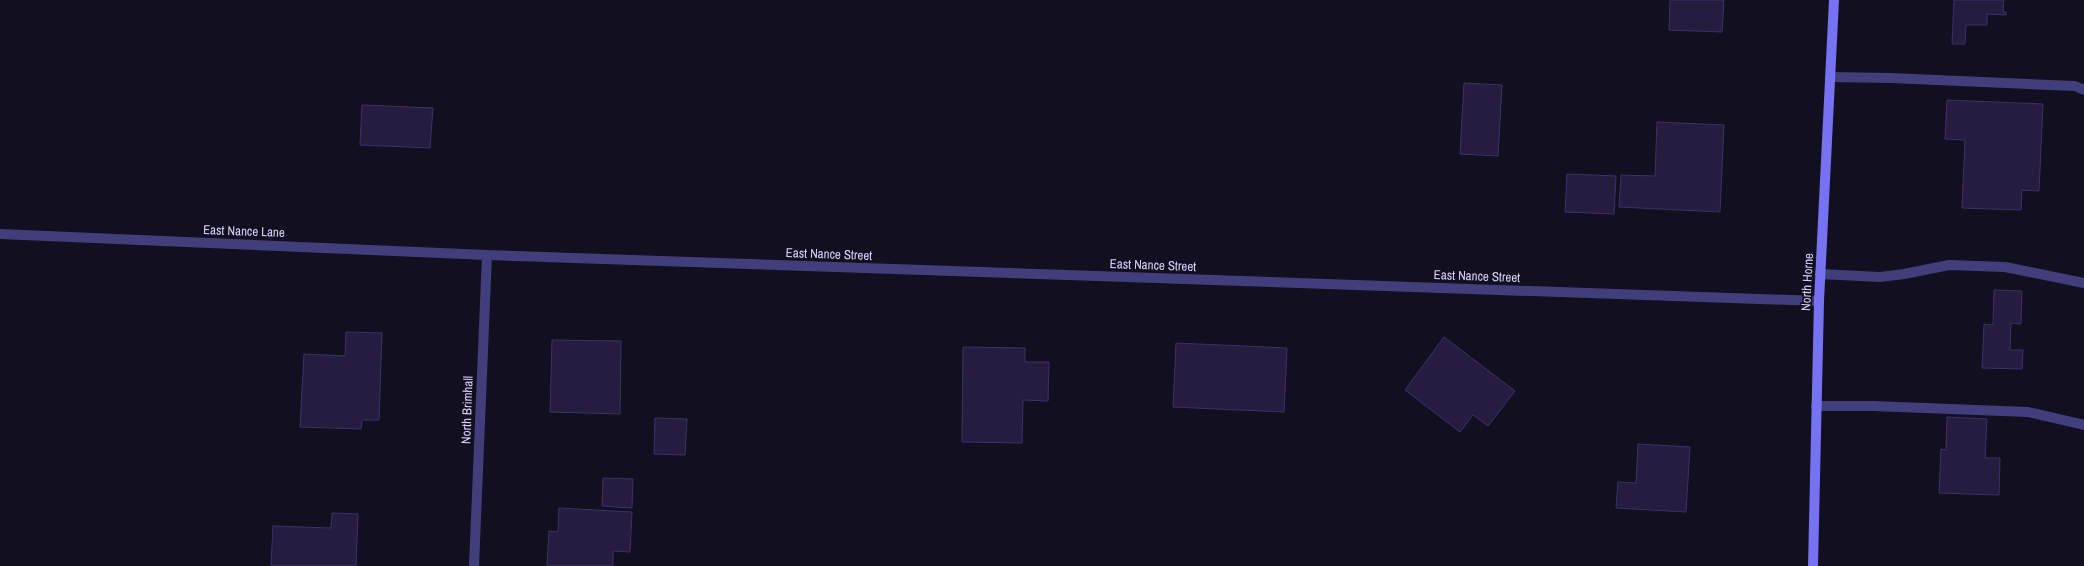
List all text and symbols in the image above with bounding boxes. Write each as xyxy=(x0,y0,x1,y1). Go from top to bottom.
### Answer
street label: East Nance Lane xyxy=(203,221,285,241)
street label: East Nance Street xyxy=(785,244,873,264)
street label: North Horne xyxy=(1797,252,1817,311)
street label: East Nance Street xyxy=(1109,255,1197,275)
street label: East Nance Street xyxy=(1433,266,1521,286)
street label: North Brimhall xyxy=(457,376,477,444)

